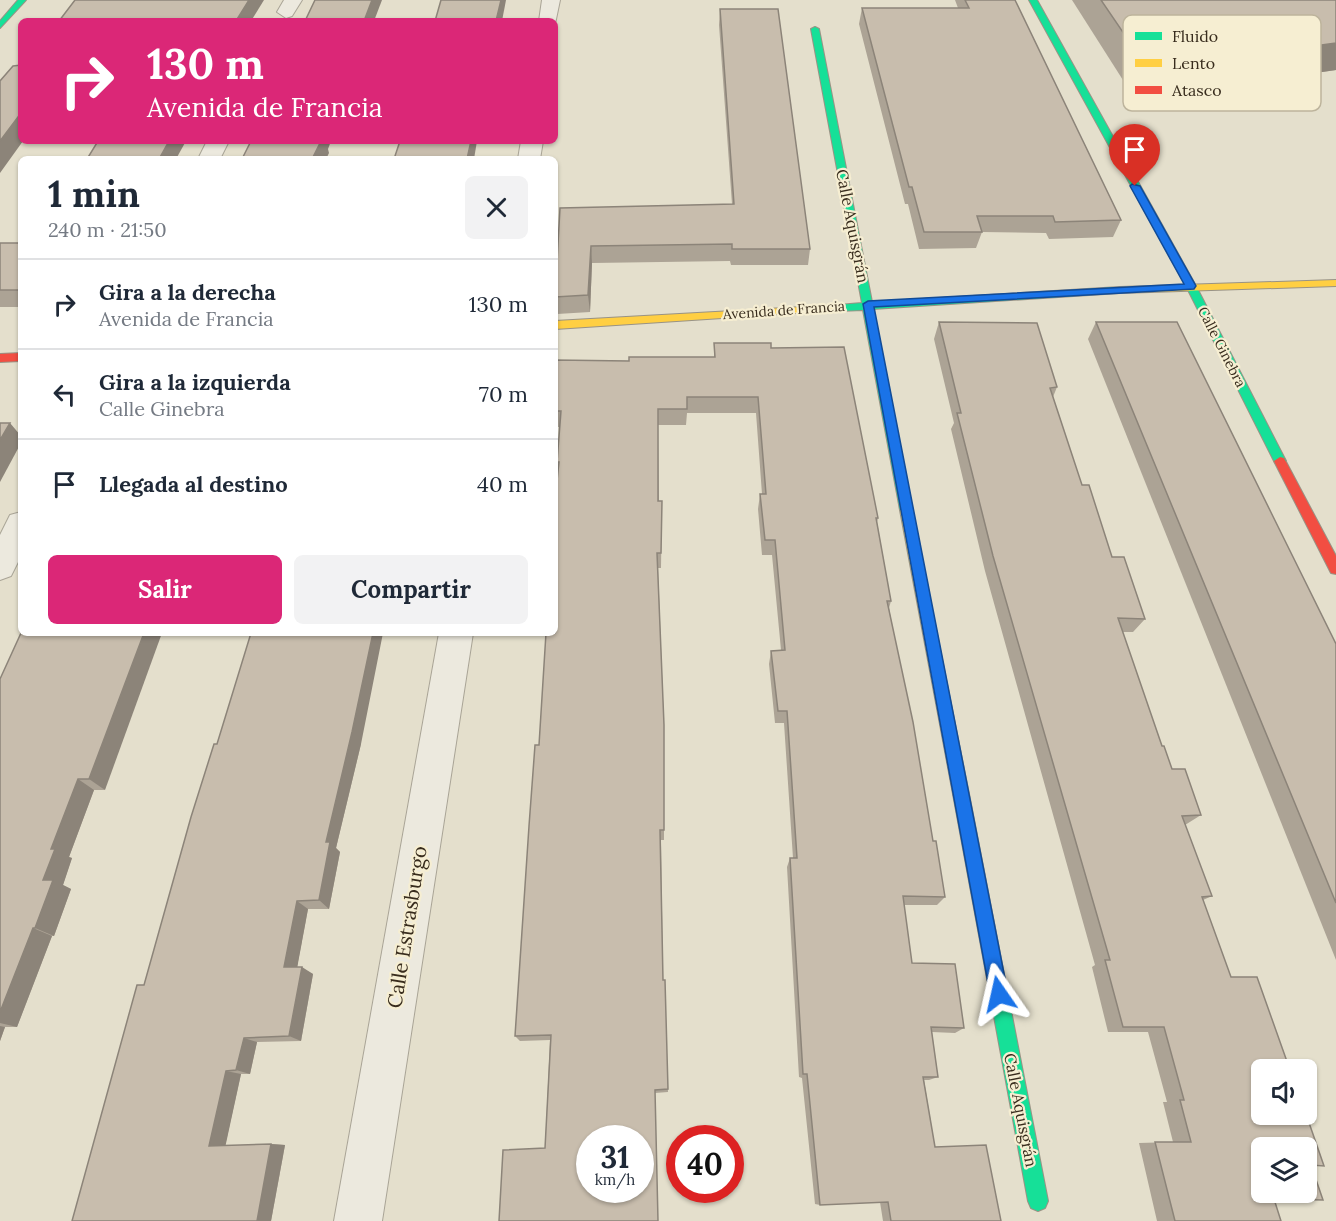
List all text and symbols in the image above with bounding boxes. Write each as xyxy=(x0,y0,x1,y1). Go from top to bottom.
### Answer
legend xyxy=(1123,15,1321,111)
text: Fluido xyxy=(1172,26,1218,46)
text: 130 m xyxy=(147,37,264,91)
icon: right xyxy=(48,42,126,120)
text: Lento xyxy=(1172,53,1215,73)
text: Atasco xyxy=(1171,80,1222,100)
text: Avenida de Francia xyxy=(147,90,383,124)
pin xyxy=(1109,124,1160,186)
icon: arrive xyxy=(1118,133,1151,166)
street label: Calle Aquisgrán xyxy=(832,167,874,285)
text: 1 min xyxy=(48,171,140,217)
button: close xyxy=(465,176,528,239)
text: 240 m · 21:50 xyxy=(48,217,167,242)
text: Gira a la derecha xyxy=(99,278,276,306)
icon: right xyxy=(48,288,81,321)
text: 130 m xyxy=(469,290,528,318)
street label: Avenida de Francia xyxy=(721,297,846,323)
street label: Calle Ginebra xyxy=(1194,304,1250,390)
text: Avenida de Francia xyxy=(99,306,274,331)
text: Gira a la izquierda xyxy=(99,368,291,396)
icon: left xyxy=(48,378,81,411)
text: 70 m xyxy=(479,380,528,408)
text: Calle Ginebra xyxy=(99,396,225,421)
icon: arrive xyxy=(48,468,81,501)
text: Llegada al destino xyxy=(99,470,288,498)
text: 40 m xyxy=(477,470,528,498)
button: Salir xyxy=(48,555,282,624)
button: Compartir xyxy=(294,555,528,624)
street label: Calle Estrasburgo xyxy=(381,844,432,1010)
position arrow xyxy=(967,962,1031,1026)
street label: Calle Aquisgrán xyxy=(1000,1051,1042,1169)
map controls xyxy=(1251,1059,1317,1203)
button: sound xyxy=(1251,1059,1317,1125)
speed limit sign: 40 xyxy=(666,1125,744,1203)
button: layers xyxy=(1251,1137,1317,1203)
text: 31 xyxy=(601,1138,629,1176)
text: km/h xyxy=(595,1170,635,1189)

